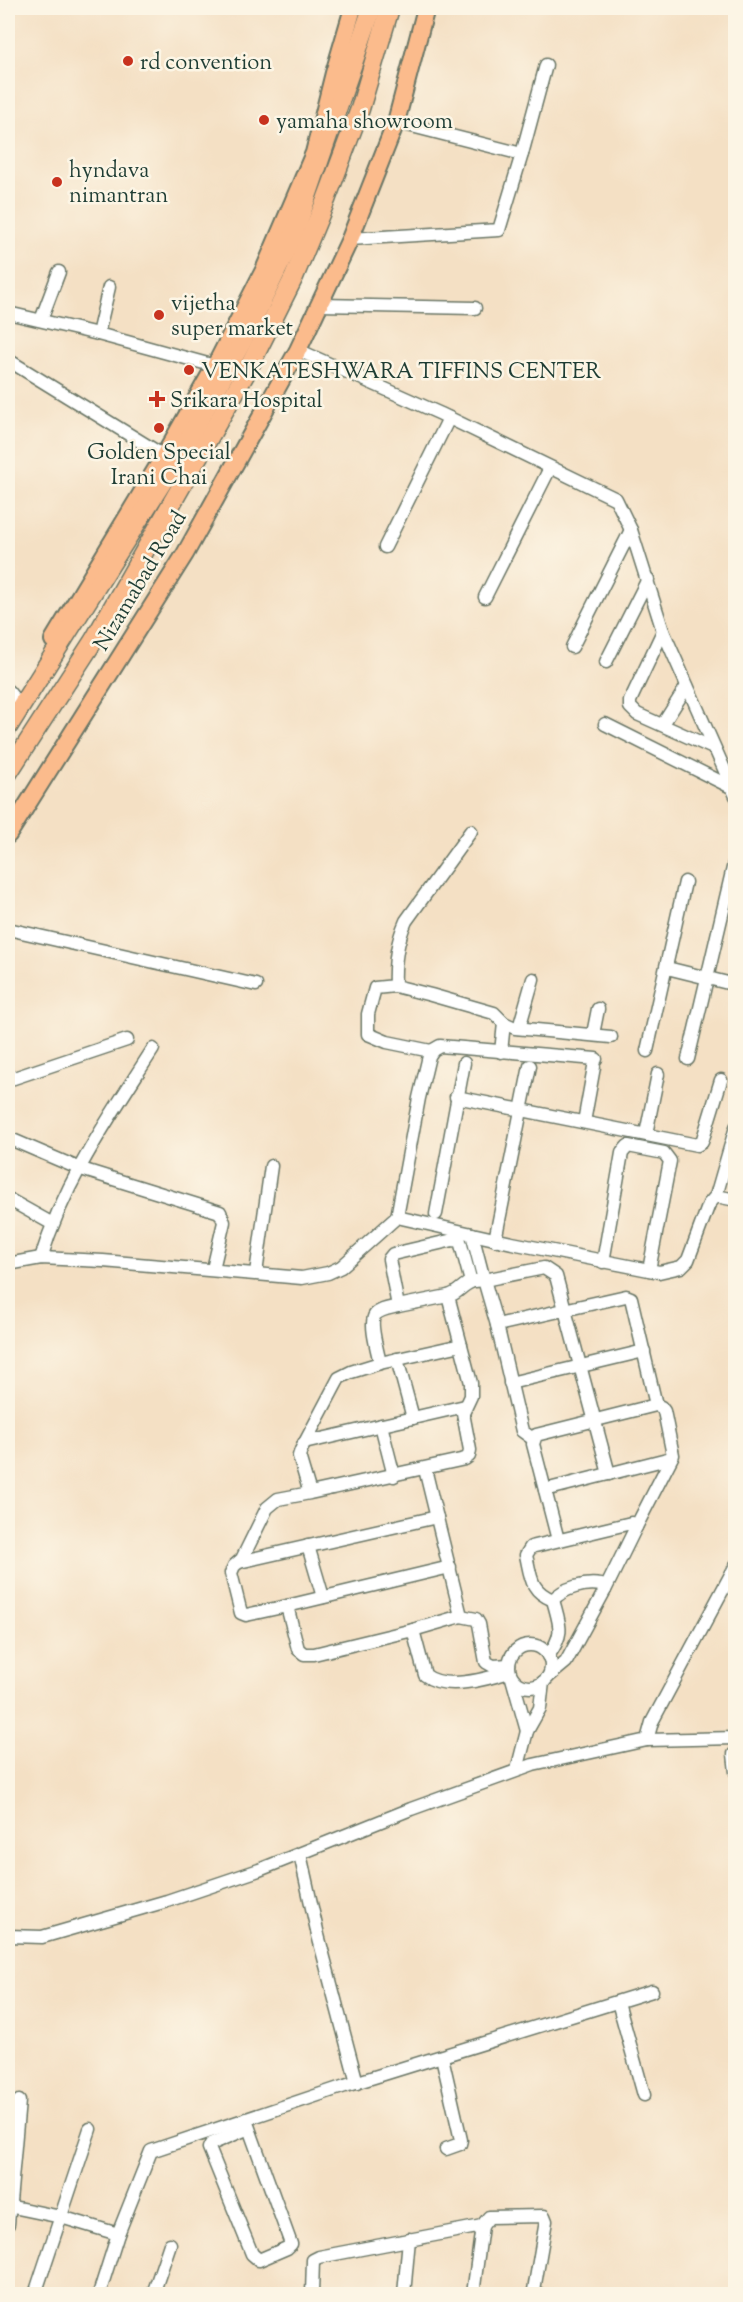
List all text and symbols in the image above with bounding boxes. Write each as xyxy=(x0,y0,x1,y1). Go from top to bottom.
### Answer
place label: rd convention xyxy=(140,48,272,80)
marker: rd convention xyxy=(121,54,135,68)
place label: yamaha showroom xyxy=(276,107,453,139)
marker: yamaha showroom xyxy=(257,113,271,127)
place label: hyndava nimantran xyxy=(69,156,168,213)
marker: hyndava nimantran xyxy=(50,175,64,189)
place label: vijetha super market xyxy=(171,289,294,346)
marker: vijetha super market xyxy=(152,308,166,322)
place label: VENKATESHWARA TIFFINS CENTER xyxy=(201,357,601,389)
marker: VENKATESHWARA TIFFINS CENTER xyxy=(182,363,196,377)
place label: Srikara Hospital xyxy=(170,386,323,418)
marker: Srikara Hospital xyxy=(148,390,166,408)
marker: Golden Special Irani Chai xyxy=(152,421,166,435)
place label: Golden Special Irani Chai xyxy=(87,438,231,495)
street label: Nizamabad Road xyxy=(87,505,196,658)

